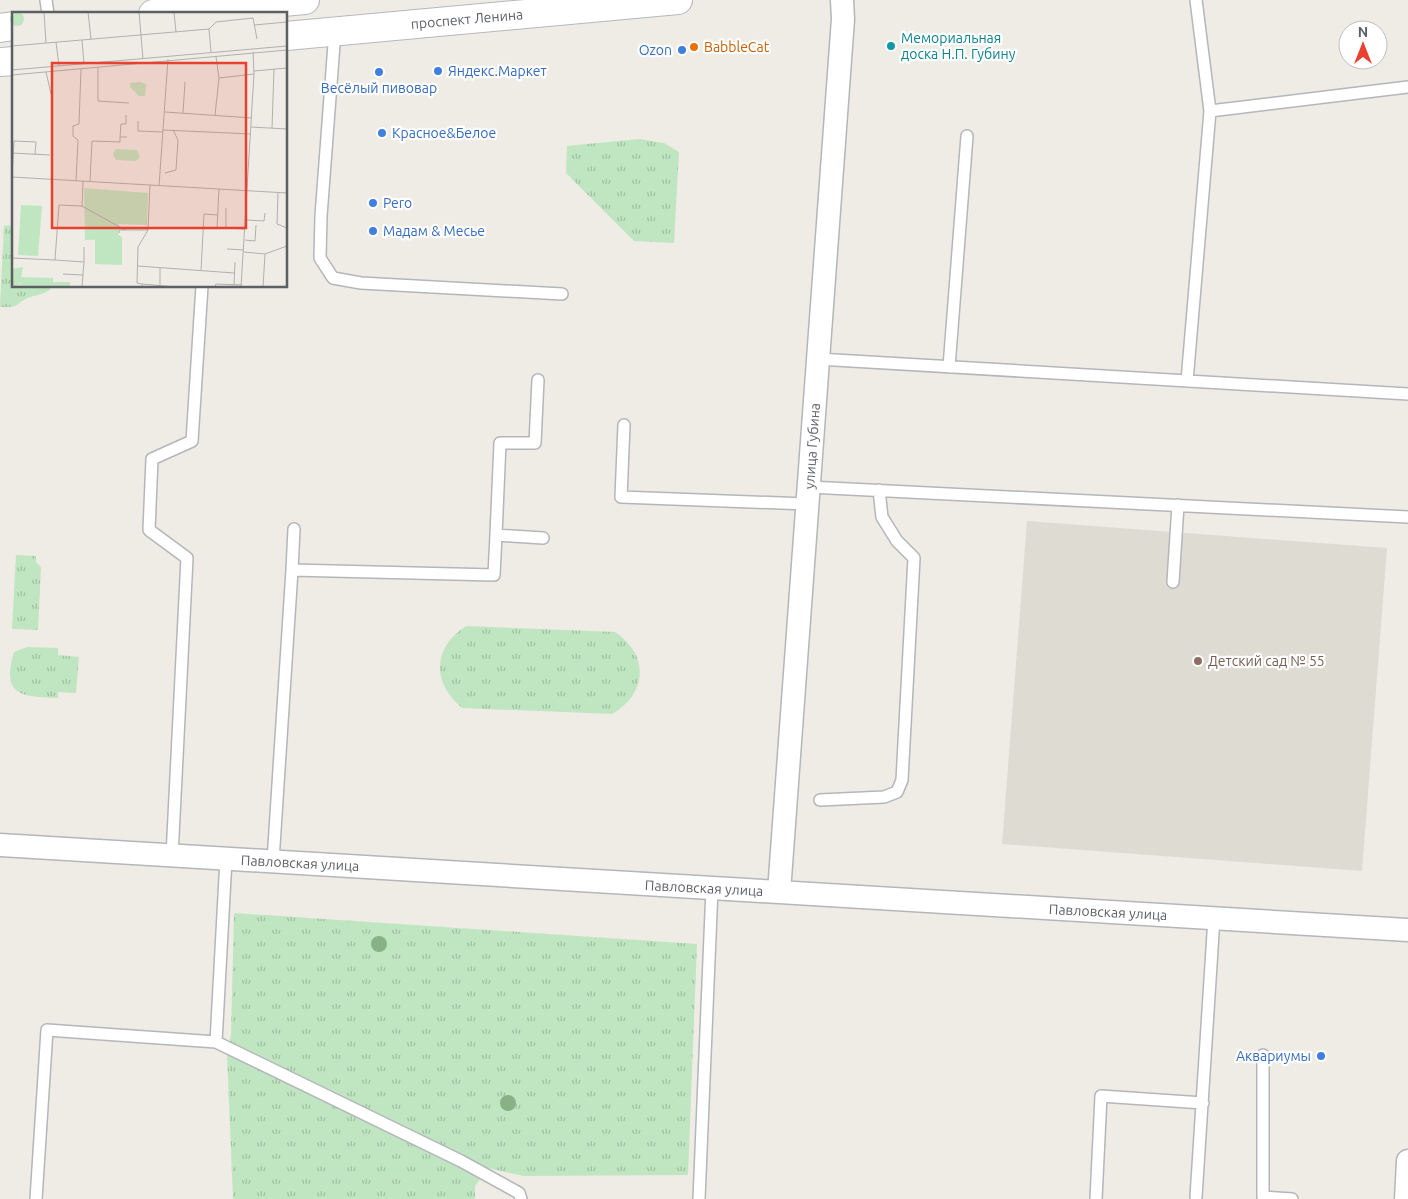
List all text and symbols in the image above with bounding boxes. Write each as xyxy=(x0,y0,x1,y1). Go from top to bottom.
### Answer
street label: проспект Ленина xyxy=(410,6,524,32)
inset map xyxy=(12,12,288,288)
north arrow xyxy=(1338,20,1388,70)
text: N xyxy=(1358,24,1368,40)
place label: Мемориальная доска Н.П. Губину xyxy=(901,30,1016,62)
place label: BabbleCat xyxy=(704,39,770,55)
marker: Мемориальная доска Н.П. Губину xyxy=(885,40,897,52)
marker: BabbleCat xyxy=(688,41,700,53)
place label: Ozon xyxy=(639,42,672,58)
marker: Ozon xyxy=(676,44,688,56)
place label: Яндекс.Маркет xyxy=(448,63,547,79)
marker: Яндекс.Маркет xyxy=(432,65,444,77)
marker: Весёлый пивовар xyxy=(373,66,385,78)
place label: Весёлый пивовар xyxy=(321,80,437,96)
place label: Красное&Белое xyxy=(392,125,496,141)
marker: Красное&Белое xyxy=(376,127,388,139)
place label: Pero xyxy=(383,195,412,211)
marker: Pero xyxy=(367,197,379,209)
place label: Мадам & Месье xyxy=(383,223,485,239)
marker: Мадам & Месье xyxy=(367,225,379,237)
street label: улица Губина xyxy=(801,402,823,490)
place label: Детский сад № 55 xyxy=(1208,653,1325,669)
marker: Детский сад № 55 xyxy=(1192,655,1204,667)
street label: Павловская улица xyxy=(240,852,360,874)
street label: Павловская улица xyxy=(644,877,764,899)
street label: Павловская улица xyxy=(1048,901,1168,923)
place label: Аквариумы xyxy=(1236,1048,1311,1064)
marker: Аквариумы xyxy=(1315,1050,1327,1062)

